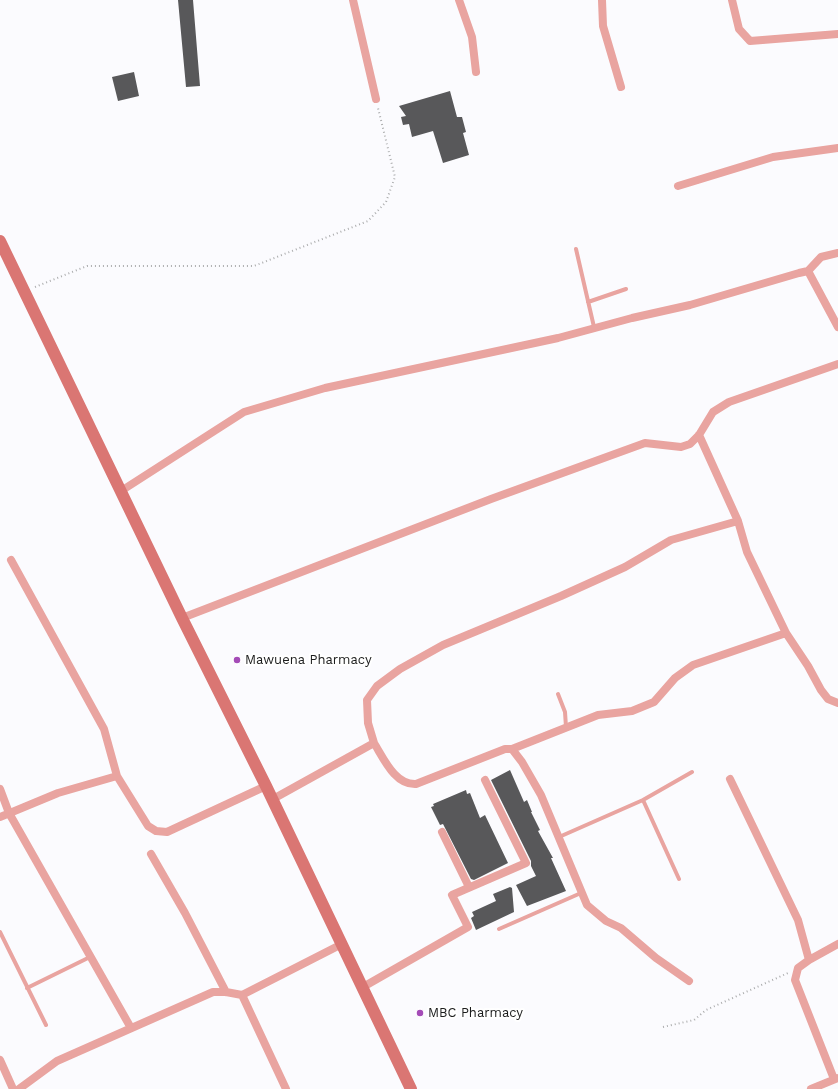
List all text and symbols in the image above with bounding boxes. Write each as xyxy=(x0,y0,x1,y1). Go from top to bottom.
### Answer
place label: Mawuena Pharmacy xyxy=(245,652,372,668)
marker: Mawuena Pharmacy xyxy=(232,655,242,665)
place label: MBC Pharmacy xyxy=(428,1005,523,1021)
marker: MBC Pharmacy xyxy=(415,1008,425,1018)

